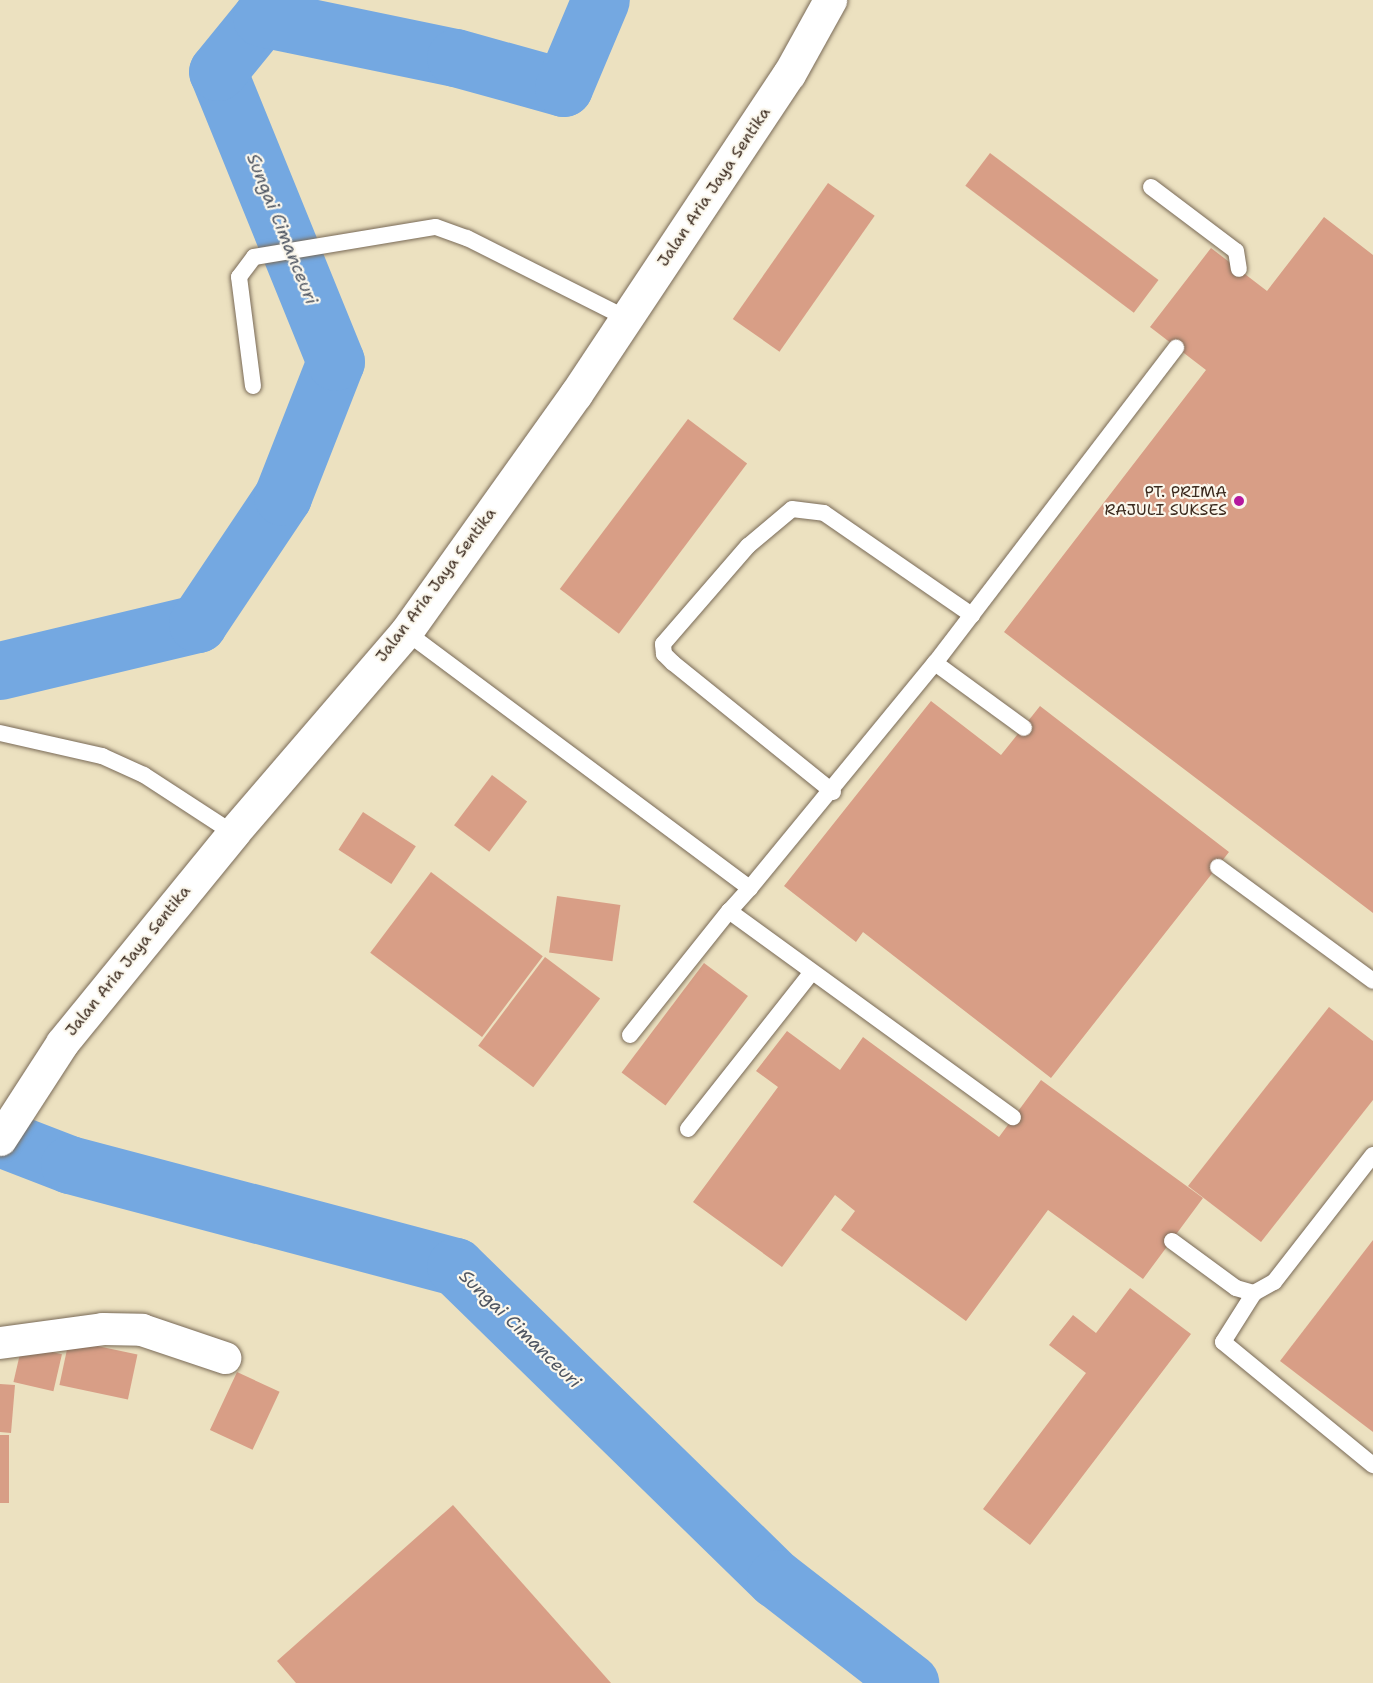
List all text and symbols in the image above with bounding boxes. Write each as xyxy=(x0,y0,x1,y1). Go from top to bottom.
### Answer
street label: Jalan Aria Jaya Sentika xyxy=(654,104,774,270)
water label: Sungai Cimanceuri xyxy=(242,150,322,308)
place label: PT. PRIMA RAJULI SUKSES xyxy=(1104,482,1227,520)
marker: PT. PRIMA RAJULI SUKSES xyxy=(1232,494,1246,508)
street label: Jalan Aria Jaya Sentika xyxy=(372,504,500,666)
street label: Jalan Aria Jaya Sentika xyxy=(61,882,195,1040)
water label: Sungai Cimanceuri xyxy=(455,1265,585,1393)

